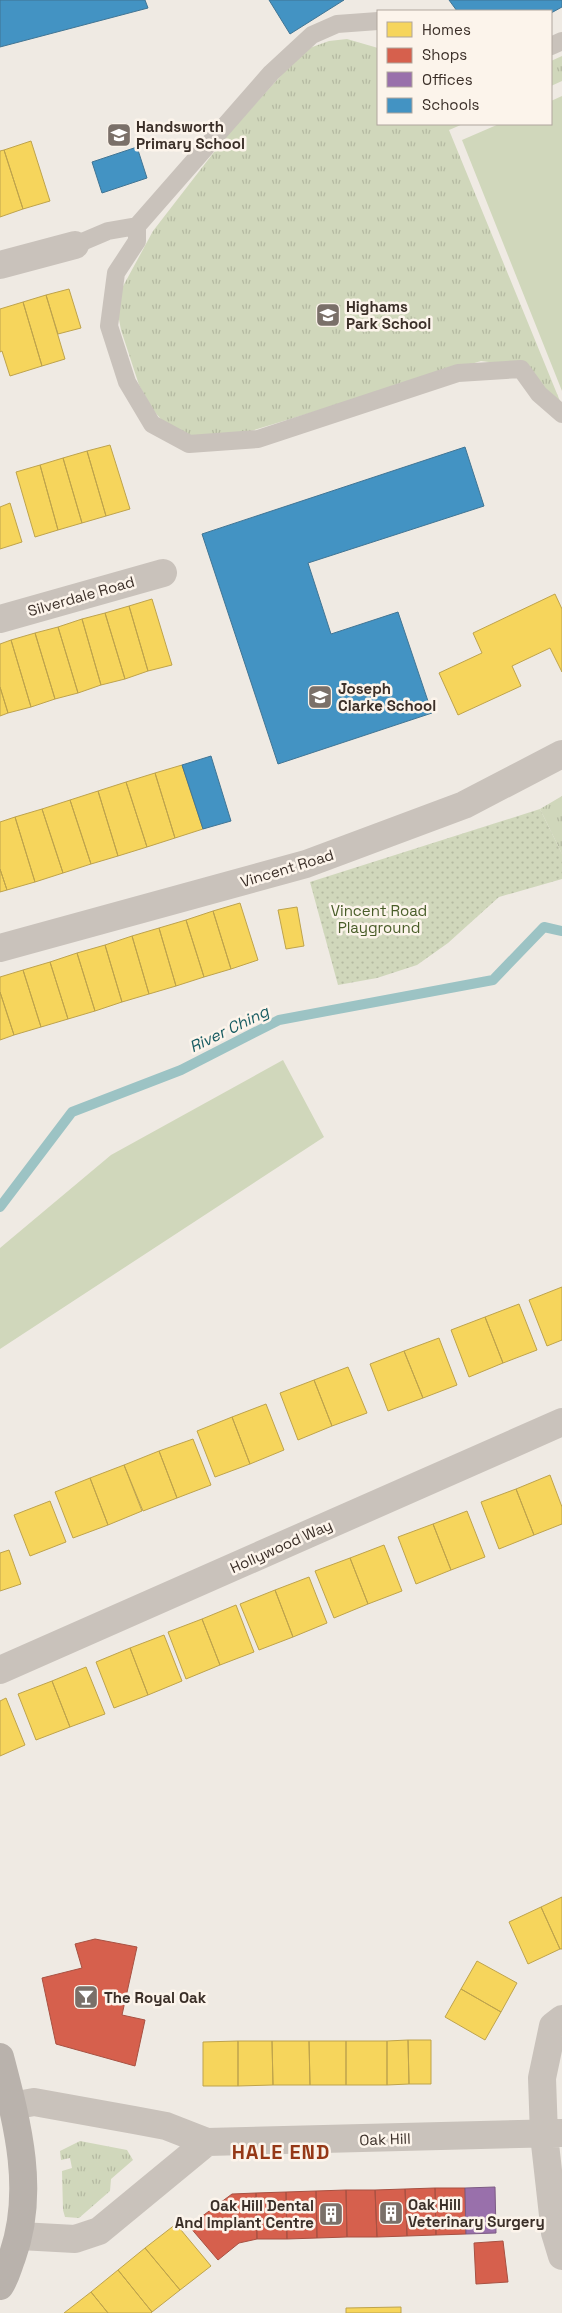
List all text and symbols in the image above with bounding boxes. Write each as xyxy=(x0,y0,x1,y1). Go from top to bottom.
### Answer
legend xyxy=(377,10,552,125)
text: Homes xyxy=(422,20,471,39)
text: Shops xyxy=(422,45,467,64)
text: Offices xyxy=(422,70,473,89)
text: Schools xyxy=(422,95,480,114)
place label: Handsworth Primary School xyxy=(136,117,245,153)
school or university icon: Handsworth Primary School xyxy=(106,122,132,148)
place label: Highams Park School xyxy=(346,297,431,333)
school or university icon: Highams Park School xyxy=(315,302,341,328)
street label: Silverdale Road xyxy=(25,572,137,620)
place label: Joseph Clarke School xyxy=(338,679,436,715)
school or university icon: Joseph Clarke School xyxy=(307,684,333,710)
street label: Vincent Road xyxy=(238,845,336,891)
park label: Vincent Road Playground xyxy=(331,901,427,937)
water label: River Ching xyxy=(186,1000,273,1057)
street label: Hollywood Way xyxy=(227,1515,335,1577)
bar icon: The Royal Oak xyxy=(73,1984,99,2010)
place label: The Royal Oak xyxy=(104,1988,207,2007)
street label: Oak Hill xyxy=(359,2129,411,2149)
district label: HALE END xyxy=(232,2139,330,2165)
place label: Oak Hill Veterinary Surgery xyxy=(408,2195,545,2231)
place label: Oak Hill Dental And Implant Centre xyxy=(175,2196,314,2232)
building icon: Oak Hill Veterinary Surgery xyxy=(378,2200,404,2226)
building icon: Oak Hill Dental And Implant Centre xyxy=(318,2201,344,2227)

